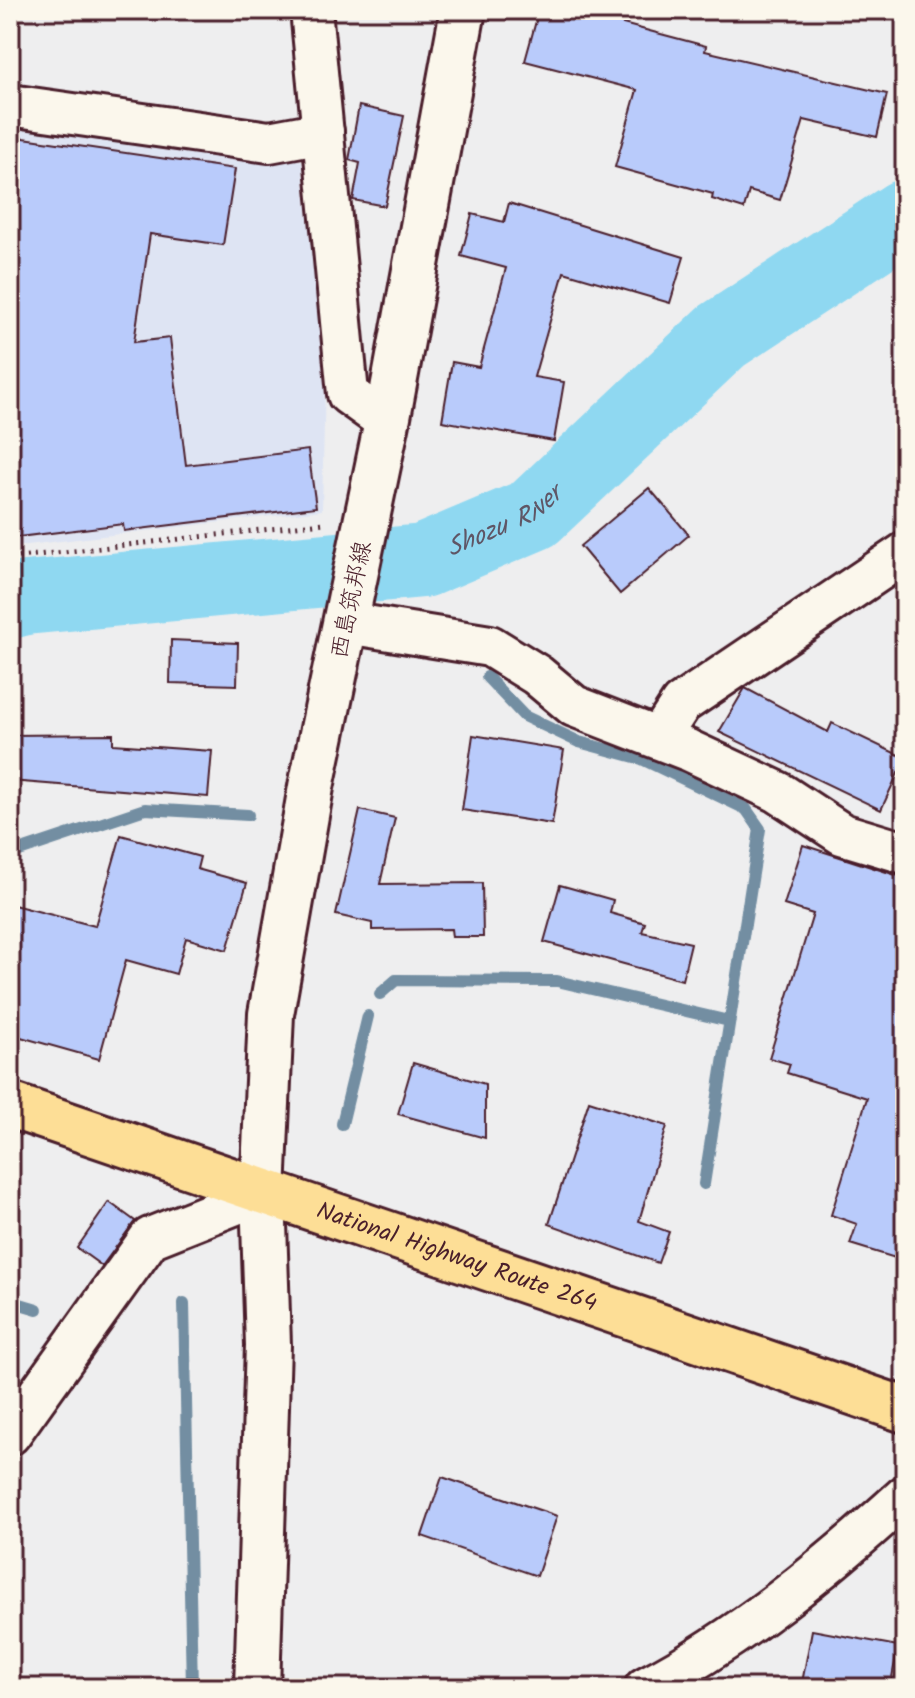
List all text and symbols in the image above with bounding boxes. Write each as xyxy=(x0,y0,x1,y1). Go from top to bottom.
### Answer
water label: Shozu River xyxy=(440,472,577,570)
street label: 西島筑邦線 xyxy=(320,537,384,663)
street label: National Highway Route 264 xyxy=(311,1191,602,1323)

